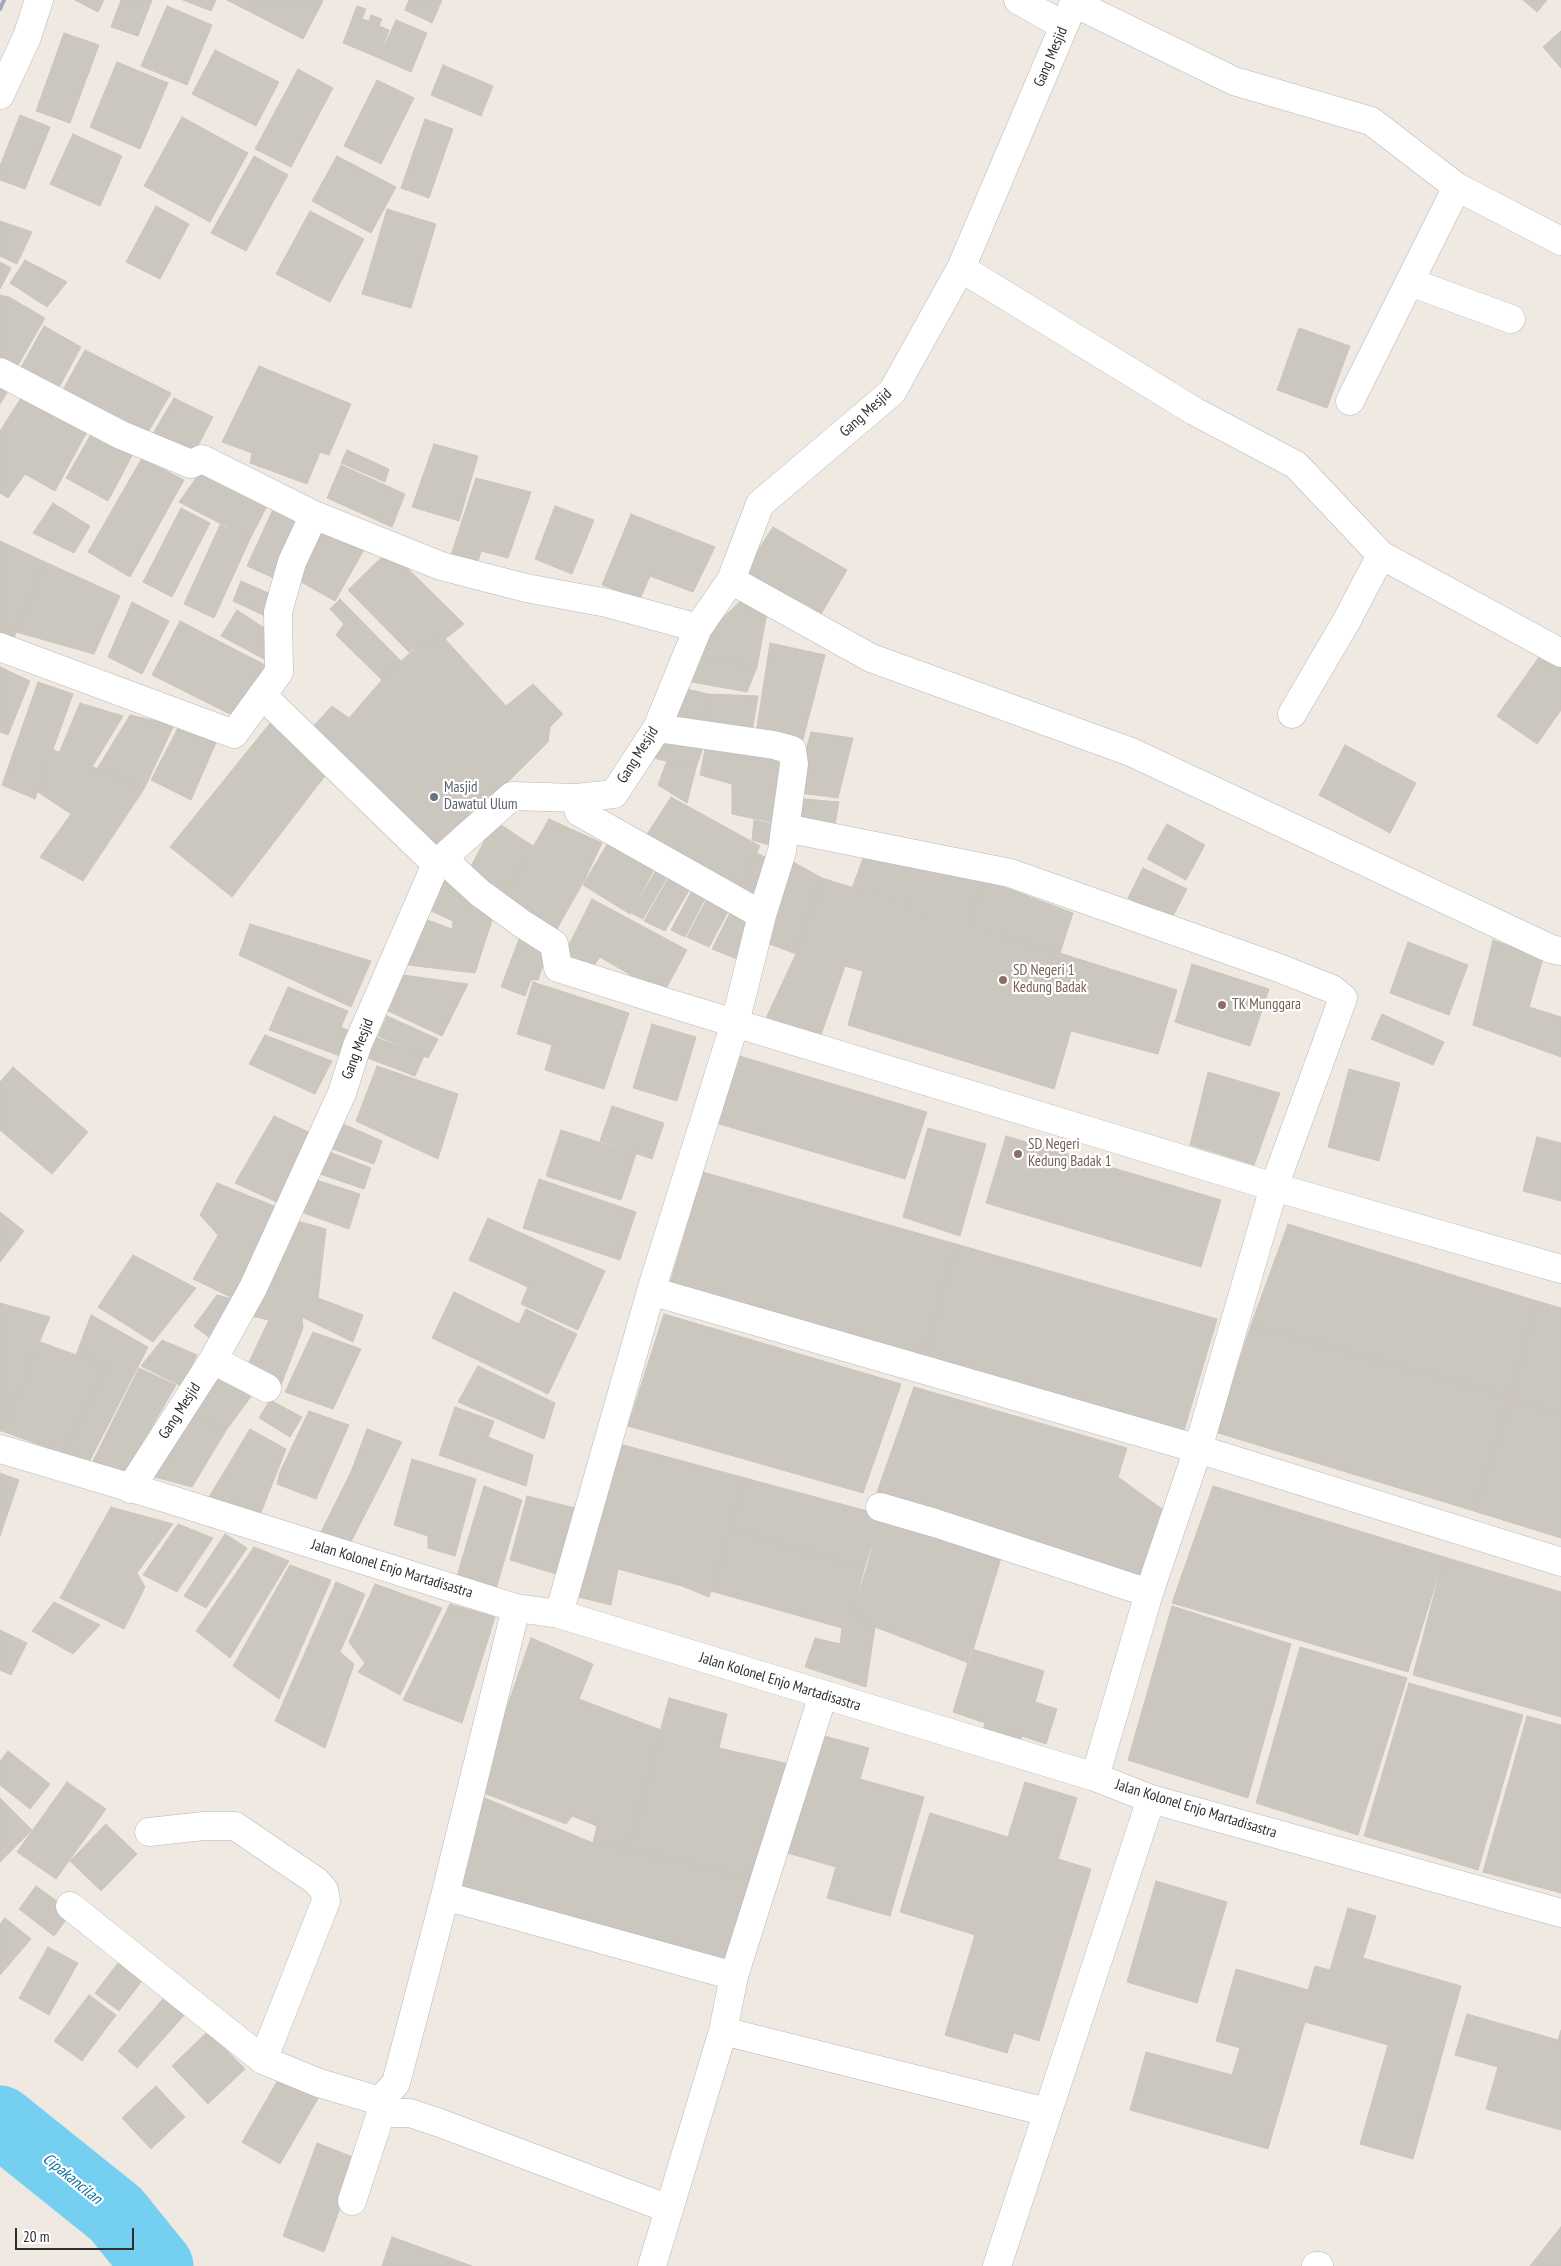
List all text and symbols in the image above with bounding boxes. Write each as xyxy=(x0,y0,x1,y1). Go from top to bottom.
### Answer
street label: Gang Mesjid xyxy=(1030,24,1072,90)
street label: Gang Mesjid xyxy=(836,385,896,441)
street label: Gang Mesjid xyxy=(614,723,662,787)
place label: Masjid Dawatul Ulum xyxy=(444,779,518,814)
marker: Masjid Dawatul Ulum xyxy=(428,791,440,803)
place label: SD Negeri 1 Kedung Badak xyxy=(1013,962,1087,997)
marker: SD Negeri 1 Kedung Badak xyxy=(997,974,1009,986)
place label: TK Munggara xyxy=(1232,996,1301,1014)
marker: TK Munggara xyxy=(1216,999,1228,1011)
street label: Gang Mesjid xyxy=(338,1016,378,1082)
place label: SD Negeri Kedung Badak 1 xyxy=(1028,1136,1112,1171)
marker: SD Negeri Kedung Badak 1 xyxy=(1012,1148,1024,1160)
street label: Gang Mesjid xyxy=(155,1380,205,1442)
street label: Jalan Kolonel Enjo Martadisastra xyxy=(309,1536,475,1602)
street label: Jalan Kolonel Enjo Martadisastra xyxy=(697,1649,863,1715)
street label: Jalan Kolonel Enjo Martadisastra xyxy=(1113,1776,1279,1842)
water label: Cipakancilan xyxy=(39,2149,105,2209)
scale bar xyxy=(18,2218,136,2250)
text: 20 m xyxy=(23,2227,49,2246)

